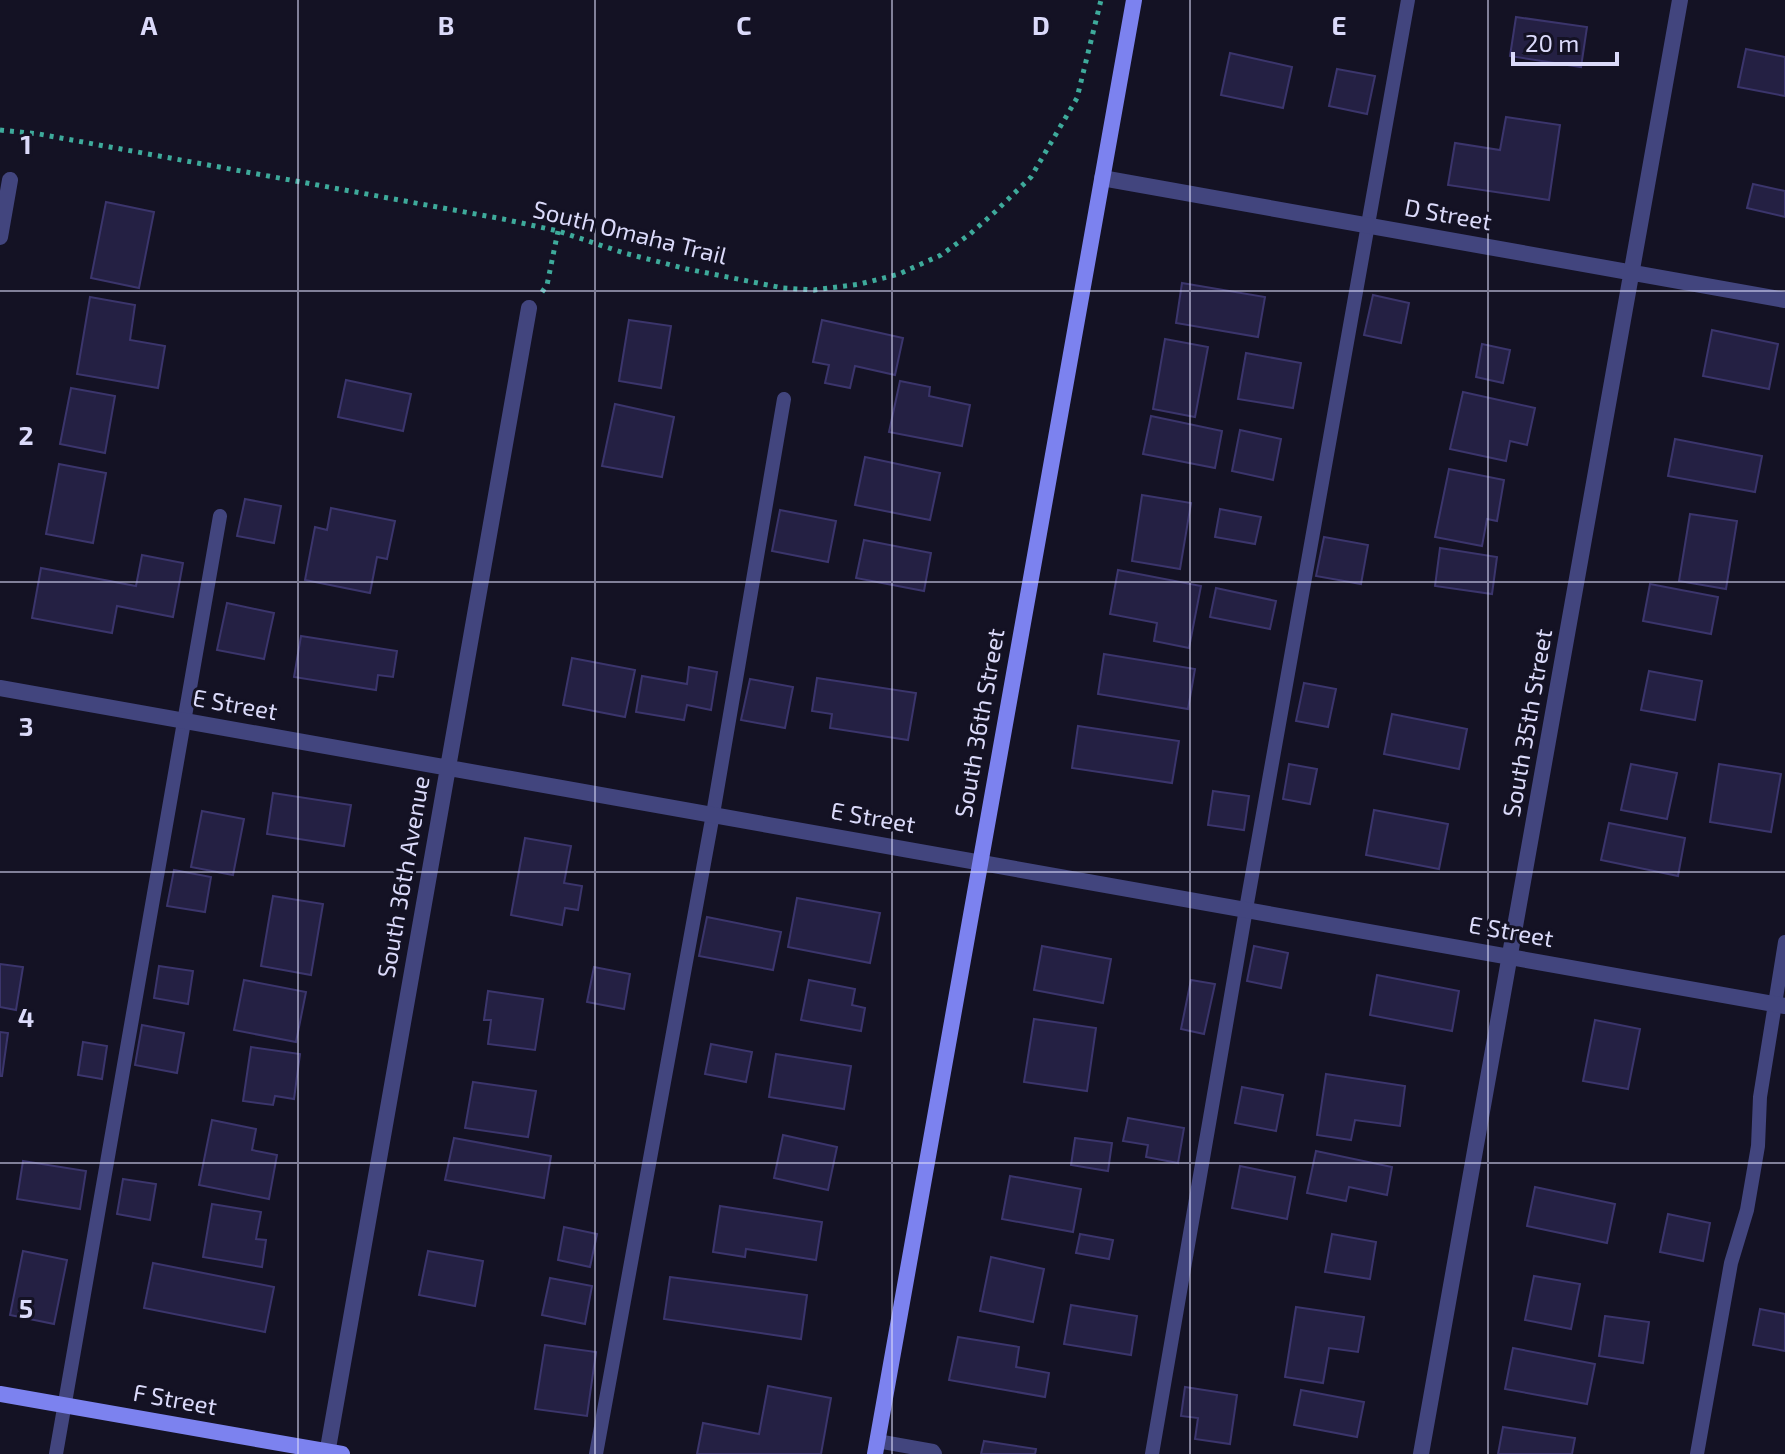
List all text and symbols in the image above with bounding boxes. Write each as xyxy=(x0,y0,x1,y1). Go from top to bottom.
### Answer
text: A xyxy=(141,9,158,40)
text: B xyxy=(438,9,454,40)
text: C xyxy=(736,9,752,40)
text: D xyxy=(1032,9,1050,40)
text: E xyxy=(1331,9,1347,40)
scale bar xyxy=(1513,16,1617,66)
text: 20 m xyxy=(1525,28,1579,57)
text: 1 xyxy=(20,128,32,159)
street label: D Street xyxy=(1402,192,1494,235)
street label: South Omaha Trail xyxy=(530,193,730,270)
text: 2 xyxy=(18,419,34,450)
street label: South 36th Street xyxy=(948,626,1009,820)
street label: South 35th Street xyxy=(1496,626,1557,819)
street label: E Street xyxy=(191,682,280,725)
text: 3 xyxy=(19,710,33,741)
street label: South 36th Avenue xyxy=(370,773,435,980)
street label: E Street xyxy=(829,795,918,838)
street label: E Street xyxy=(1467,909,1556,952)
text: 4 xyxy=(18,1001,34,1032)
text: 5 xyxy=(19,1292,33,1323)
street label: F Street xyxy=(131,1377,219,1420)

